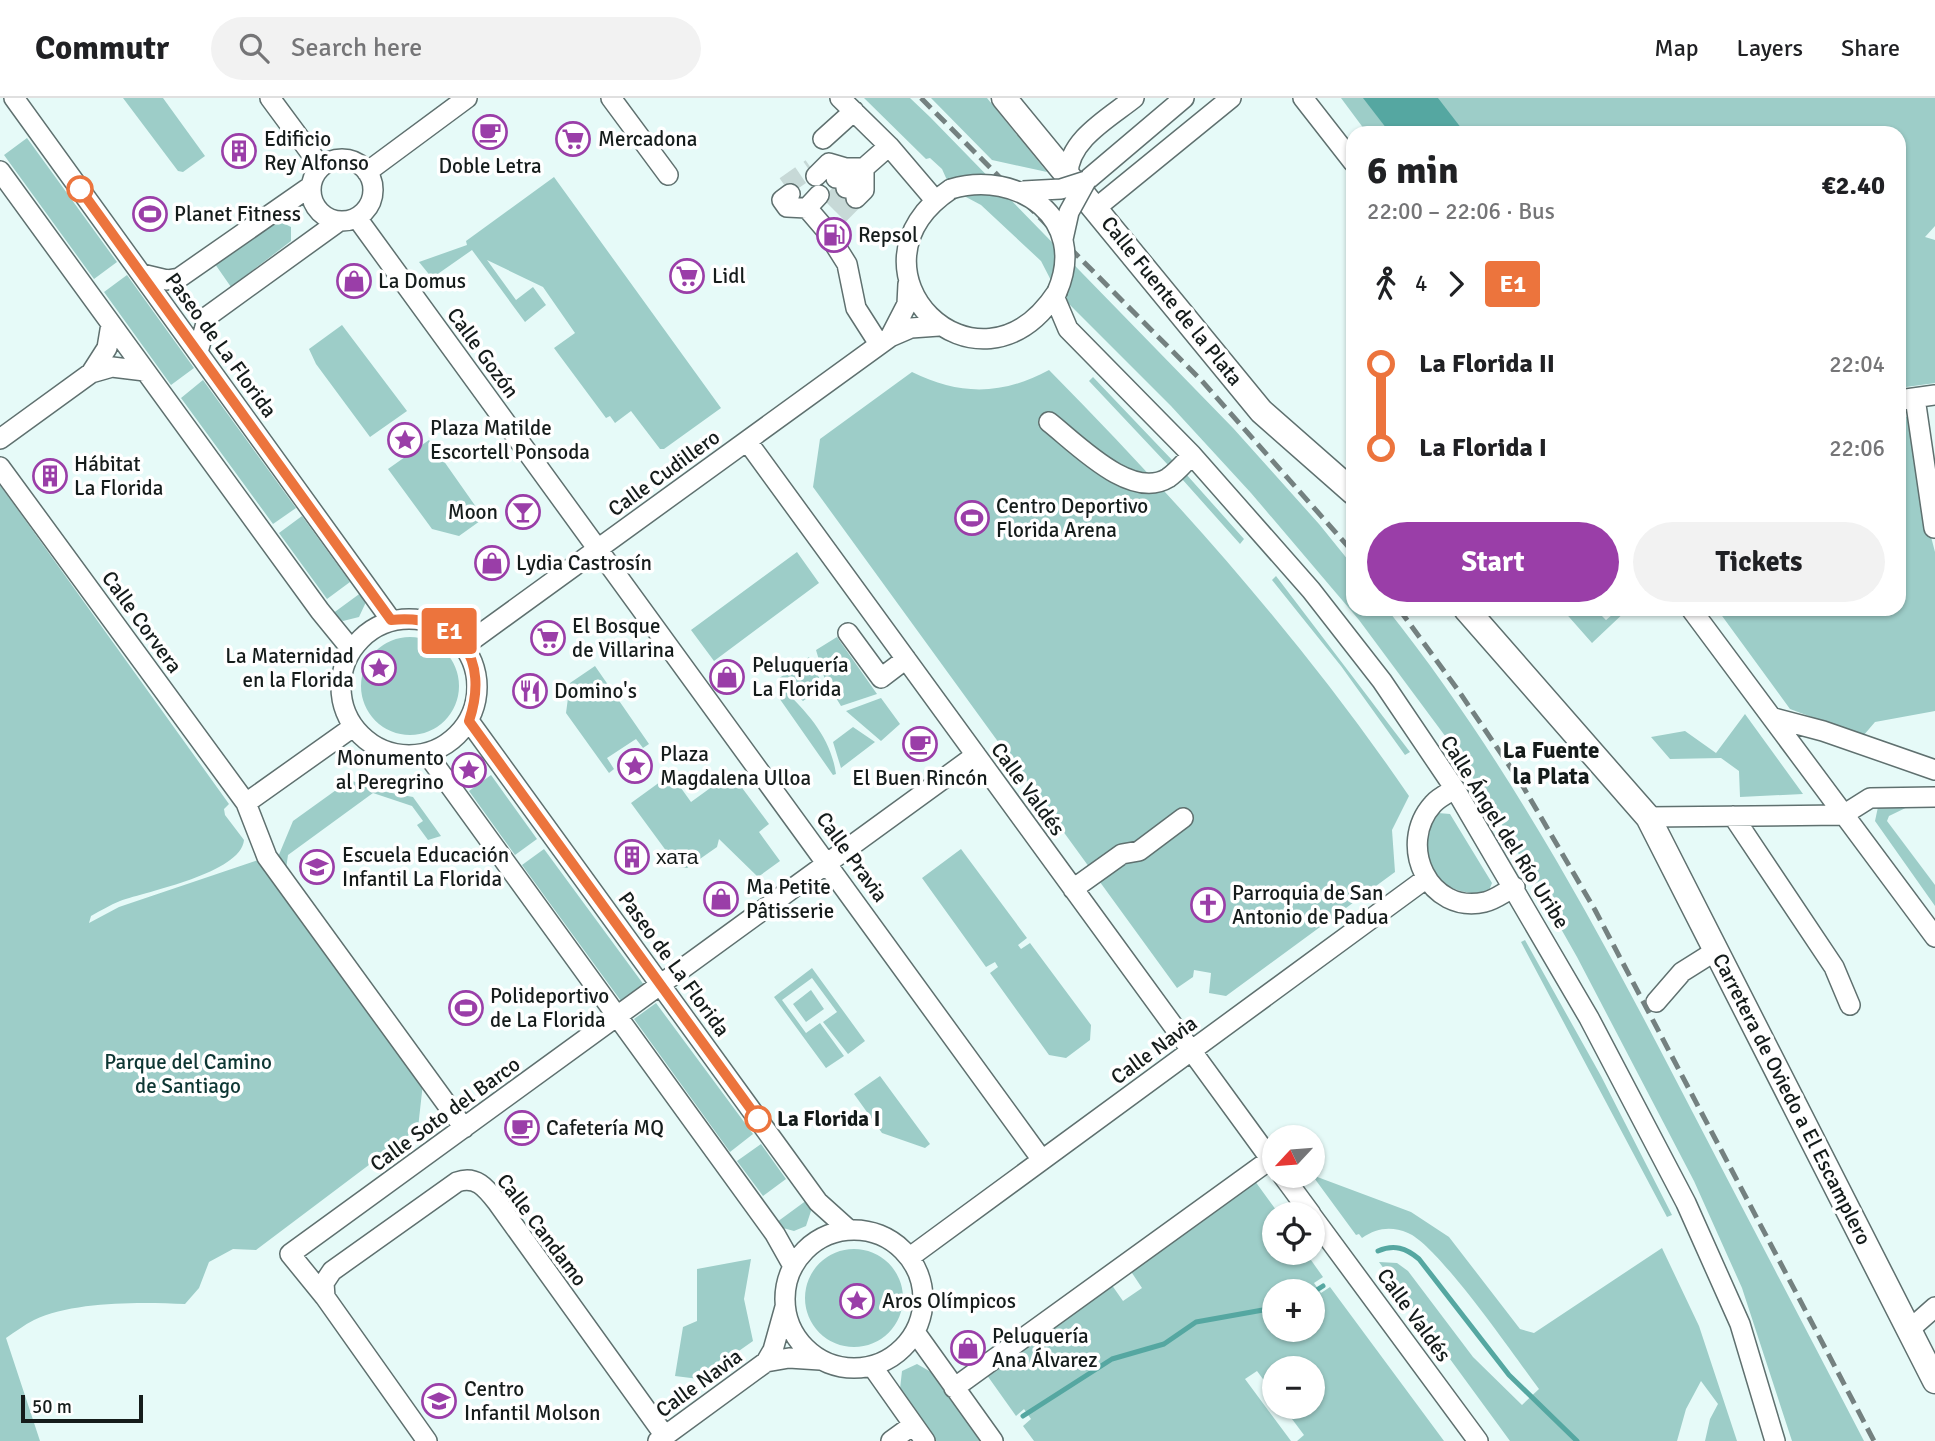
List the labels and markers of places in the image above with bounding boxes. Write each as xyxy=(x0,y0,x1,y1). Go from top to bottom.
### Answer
cafe icon: Doble Letra xyxy=(471,113,509,151)
supermarket icon: Mercadona xyxy=(554,120,592,158)
place label: Edificio Rey Alfonso xyxy=(264,126,369,176)
place label: Mercadona xyxy=(598,126,697,152)
building icon: Edificio Rey Alfonso xyxy=(220,132,258,170)
place label: Doble Letra xyxy=(438,153,542,179)
unlabelled marker xyxy=(67,176,93,202)
sports icon: Planet Fitness xyxy=(131,195,169,233)
place label: Planet Fitness xyxy=(174,201,301,227)
fuel station icon: Repsol xyxy=(815,216,853,254)
place label: Repsol xyxy=(858,222,918,248)
supermarket icon: Lidl xyxy=(668,257,706,295)
shop icon: La Domus xyxy=(335,262,373,300)
place label: Lidl xyxy=(712,263,746,289)
place label: La Domus xyxy=(378,268,466,294)
place label: Plaza Matilde Escortell Ponsoda xyxy=(430,415,590,465)
place icon: Plaza Matilde Escortell Ponsoda xyxy=(386,421,424,459)
place label: Hábitat La Florida xyxy=(74,451,163,501)
building icon: Hábitat La Florida xyxy=(31,457,69,495)
bar icon: Moon xyxy=(504,493,542,531)
place label: Centro Deportivo Florida Arena xyxy=(996,493,1148,543)
place label: Moon xyxy=(448,499,498,525)
sports icon: Centro Deportivo Florida Arena xyxy=(953,499,991,537)
shop icon: Lydia Castrosín xyxy=(473,544,511,582)
place label: Lydia Castrosín xyxy=(516,550,652,576)
place label: El Bosque de Villarina xyxy=(572,613,675,663)
supermarket icon: El Bosque de Villarina xyxy=(529,619,567,657)
place label: La Maternidad en la Florida xyxy=(225,643,354,693)
place icon: La Maternidad en la Florida xyxy=(360,649,398,687)
place label: Peluquería La Florida xyxy=(752,652,849,702)
shop icon: Peluquería La Florida xyxy=(708,658,746,696)
restaurant icon: Domino's xyxy=(511,672,549,710)
place label: Domino's xyxy=(554,678,637,704)
cafe icon: El Buen Rincón xyxy=(901,725,939,763)
place label: Plaza Magdalena Ulloa xyxy=(660,741,811,791)
place label: Monumento al Peregrino xyxy=(336,745,444,795)
place icon: Plaza Magdalena Ulloa xyxy=(616,747,654,785)
place icon: Monumento al Peregrino xyxy=(450,751,488,789)
place label: El Buen Rincón xyxy=(852,765,988,791)
building icon: хата xyxy=(613,838,651,876)
place label: Escuela Educación Infantil La Florida xyxy=(342,842,509,892)
place label: хата xyxy=(656,844,699,870)
school or university icon: Escuela Educación Infantil La Florida xyxy=(298,848,336,886)
place label: Ma Petite Pâtisserie xyxy=(746,874,834,924)
shop icon: Ma Petite Pâtisserie xyxy=(702,880,740,918)
place label: Parroquia de San Antonio de Padua xyxy=(1232,880,1389,930)
church icon: Parroquia de San Antonio de Padua xyxy=(1189,886,1227,924)
place label: Polideportivo de La Florida xyxy=(490,983,609,1033)
sports icon: Polideportivo de La Florida xyxy=(447,989,485,1027)
marker: La Florida I xyxy=(745,1106,771,1132)
place label: La Florida I xyxy=(777,1106,880,1132)
cafe icon: Cafetería MQ xyxy=(503,1109,541,1147)
place label: Cafetería MQ xyxy=(546,1115,664,1141)
place icon: Aros Olímpicos xyxy=(838,1282,876,1320)
place label: Aros Olímpicos xyxy=(882,1288,1016,1314)
place label: Peluquería Ana Álvarez xyxy=(992,1323,1098,1373)
shop icon: Peluquería Ana Álvarez xyxy=(949,1329,987,1367)
place label: Centro Infantil Molson xyxy=(464,1376,600,1426)
school or university icon: Centro Infantil Molson xyxy=(420,1382,458,1420)

